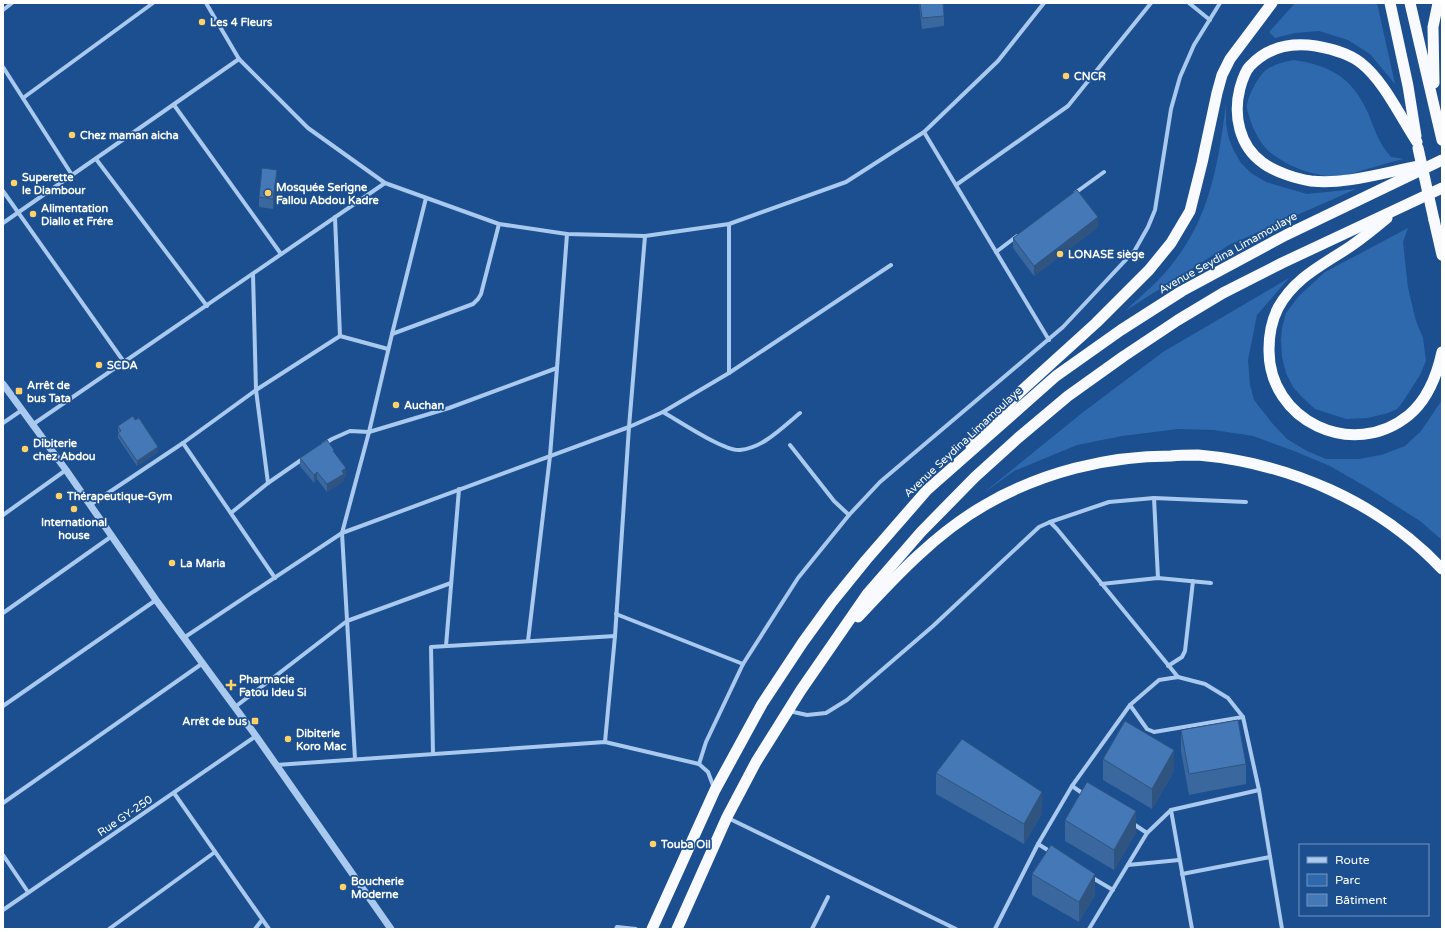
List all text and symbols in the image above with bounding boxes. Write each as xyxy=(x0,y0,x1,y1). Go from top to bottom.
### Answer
place label: Les 4 Fleurs xyxy=(210,16,273,29)
marker: Les 4 Fleurs xyxy=(197,17,207,27)
place label: CNCR xyxy=(1074,70,1106,83)
marker: CNCR xyxy=(1061,71,1071,81)
place label: Chez maman aicha xyxy=(80,129,179,142)
marker: Chez maman aicha xyxy=(67,130,77,140)
place label: Superette le Diambour xyxy=(22,171,86,197)
marker: Superette le Diambour xyxy=(9,178,19,188)
place label: Mosquée Serigne Fallou Abdou Kadre xyxy=(276,181,380,207)
marker: Mosquée Serigne Fallou Abdou Kadre xyxy=(263,188,273,198)
place label: Alimentation Diallo et Frére xyxy=(41,202,114,228)
marker: Alimentation Diallo et Frére xyxy=(28,209,38,219)
street label: Avenue Seydina Limamoulaye xyxy=(1157,209,1299,297)
place label: LONASE siège xyxy=(1068,248,1145,262)
marker: LONASE siège xyxy=(1055,249,1065,259)
place label: SCDA xyxy=(107,359,138,372)
marker: SCDA xyxy=(94,360,104,370)
place label: Arrêt de bus Tata xyxy=(27,379,71,405)
street label: Avenue Seydina Limamoulaye xyxy=(901,384,1025,500)
marker: Arrêt de bus Tata xyxy=(14,386,24,396)
place label: Auchan xyxy=(404,399,444,412)
marker: Auchan xyxy=(391,400,401,410)
place label: Dibiterie chez Abdou xyxy=(33,437,96,463)
marker: Dibiterie chez Abdou xyxy=(20,444,30,454)
place label: Thérapeutique-Gym xyxy=(66,490,172,504)
marker: Thérapeutique-Gym xyxy=(54,491,64,501)
marker: International house xyxy=(69,504,79,514)
place label: International house xyxy=(41,516,107,542)
place label: La Maria xyxy=(180,557,225,570)
marker: La Maria xyxy=(167,558,177,568)
place label: Pharmacie Fatou Ideu Si xyxy=(239,673,307,699)
marker: Pharmacie Fatou Ideu Si xyxy=(226,680,236,690)
place label: Arrêt de bus xyxy=(182,715,248,728)
marker: Arrêt de bus xyxy=(250,716,260,726)
place label: Dibiterie Koro Mac xyxy=(296,727,346,753)
marker: Dibiterie Koro Mac xyxy=(283,734,293,744)
street label: Rue GY-250 xyxy=(95,793,155,839)
place label: Touba Oil xyxy=(660,838,711,851)
marker: Touba Oil xyxy=(648,839,658,849)
legend xyxy=(1299,844,1429,916)
text: Route xyxy=(1335,853,1370,867)
text: Parc xyxy=(1335,873,1360,887)
place label: Boucherie Moderne xyxy=(351,875,405,901)
marker: Boucherie Moderne xyxy=(338,882,348,892)
text: Bâtiment xyxy=(1335,893,1387,907)

